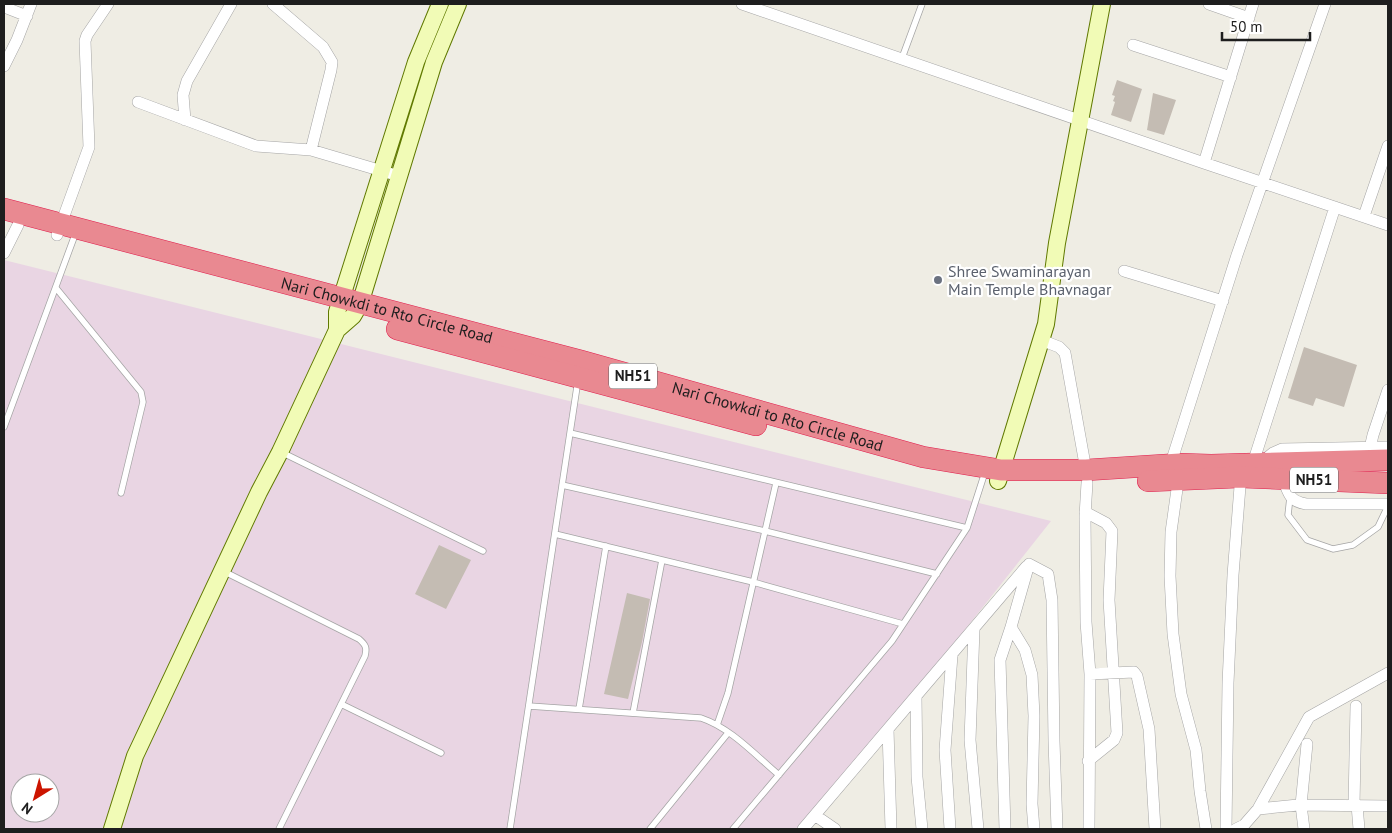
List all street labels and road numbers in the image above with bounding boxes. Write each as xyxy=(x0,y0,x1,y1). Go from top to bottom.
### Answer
street label: Nari Chowkdi to Rto Circle Road xyxy=(279,272,495,347)
road number: NH51 xyxy=(609,364,657,388)
street label: Nari Chowkdi to Rto Circle Road xyxy=(670,377,885,455)
road number: NH51 xyxy=(1290,468,1338,492)

